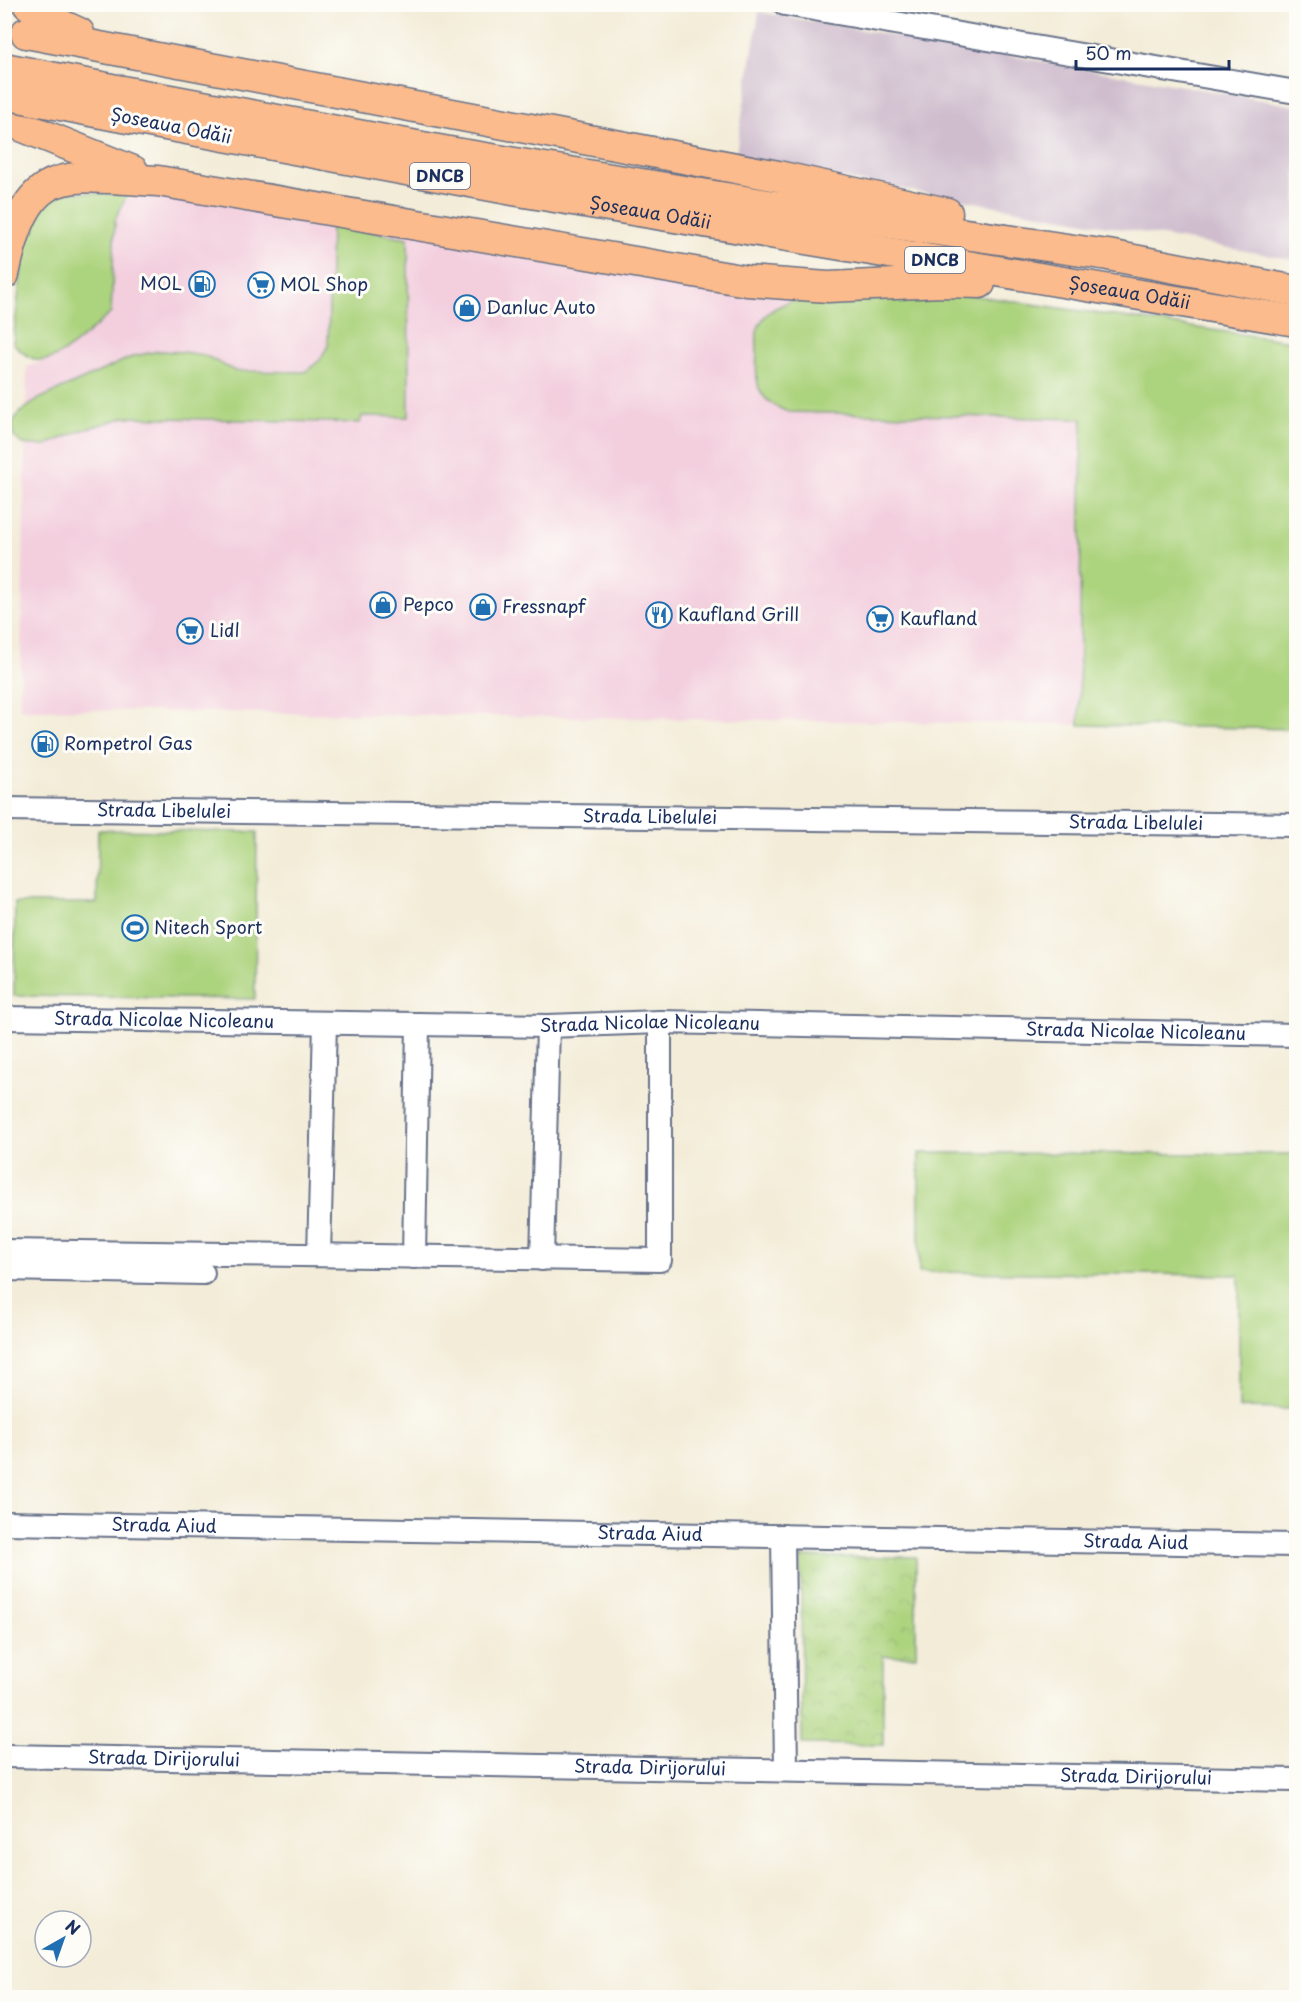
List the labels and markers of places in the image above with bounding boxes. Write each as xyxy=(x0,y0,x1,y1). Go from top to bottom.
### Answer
place label: MOL xyxy=(140,269,182,296)
fuel station icon: MOL xyxy=(187,269,217,299)
supermarket icon: MOL Shop xyxy=(246,270,276,300)
place label: MOL Shop xyxy=(280,270,368,297)
shop icon: Danluc Auto xyxy=(452,293,482,323)
place label: Danluc Auto xyxy=(486,293,596,320)
shop icon: Pepco xyxy=(368,590,398,620)
place label: Pepco xyxy=(403,590,454,617)
shop icon: Fressnapf xyxy=(468,592,498,622)
place label: Fressnapf xyxy=(502,592,587,619)
restaurant icon: Kaufland Grill xyxy=(644,600,674,630)
place label: Kaufland Grill xyxy=(678,600,799,627)
supermarket icon: Kaufland xyxy=(865,604,895,634)
place label: Kaufland xyxy=(900,604,977,631)
supermarket icon: Lidl xyxy=(175,616,205,646)
place label: Lidl xyxy=(210,616,240,643)
fuel station icon: Rompetrol Gas xyxy=(30,729,60,759)
place label: Rompetrol Gas xyxy=(64,729,192,756)
sports icon: Nitech Sport xyxy=(120,913,150,943)
place label: Nitech Sport xyxy=(154,913,262,940)

